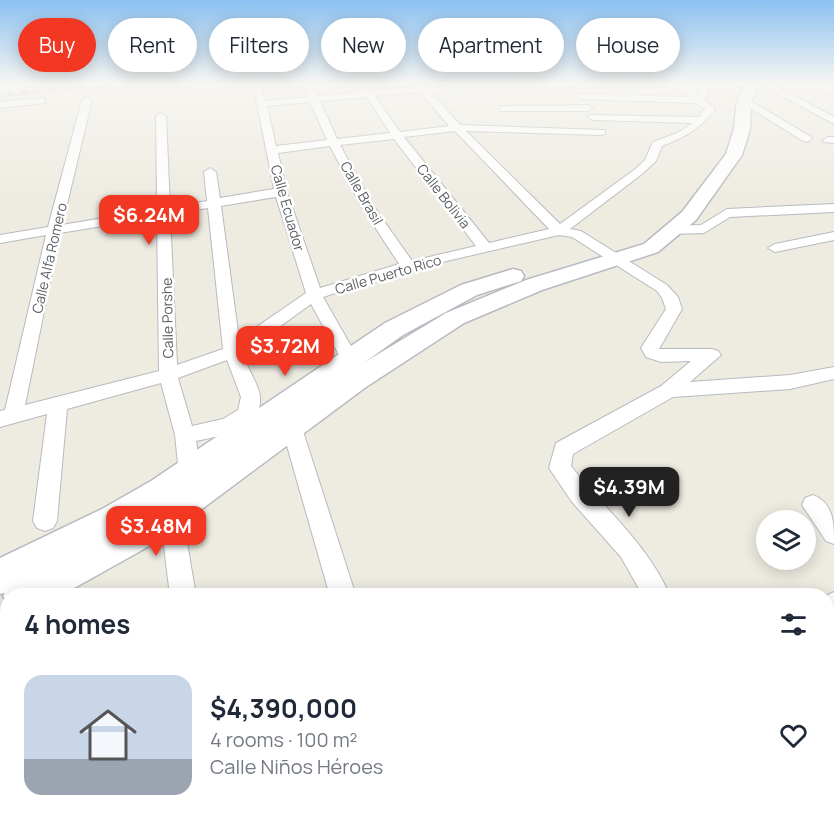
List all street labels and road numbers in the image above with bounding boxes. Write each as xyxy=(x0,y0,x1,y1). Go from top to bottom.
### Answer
street label: Calle Brasil xyxy=(336,158,388,228)
street label: Calle Bolivia xyxy=(413,160,475,232)
street label: Calle Ecuador xyxy=(267,163,309,253)
street label: Calle Alfa Romero xyxy=(27,201,71,315)
street label: Calle Puerto Rico xyxy=(333,250,443,298)
street label: Calle Porshe xyxy=(157,278,177,358)

